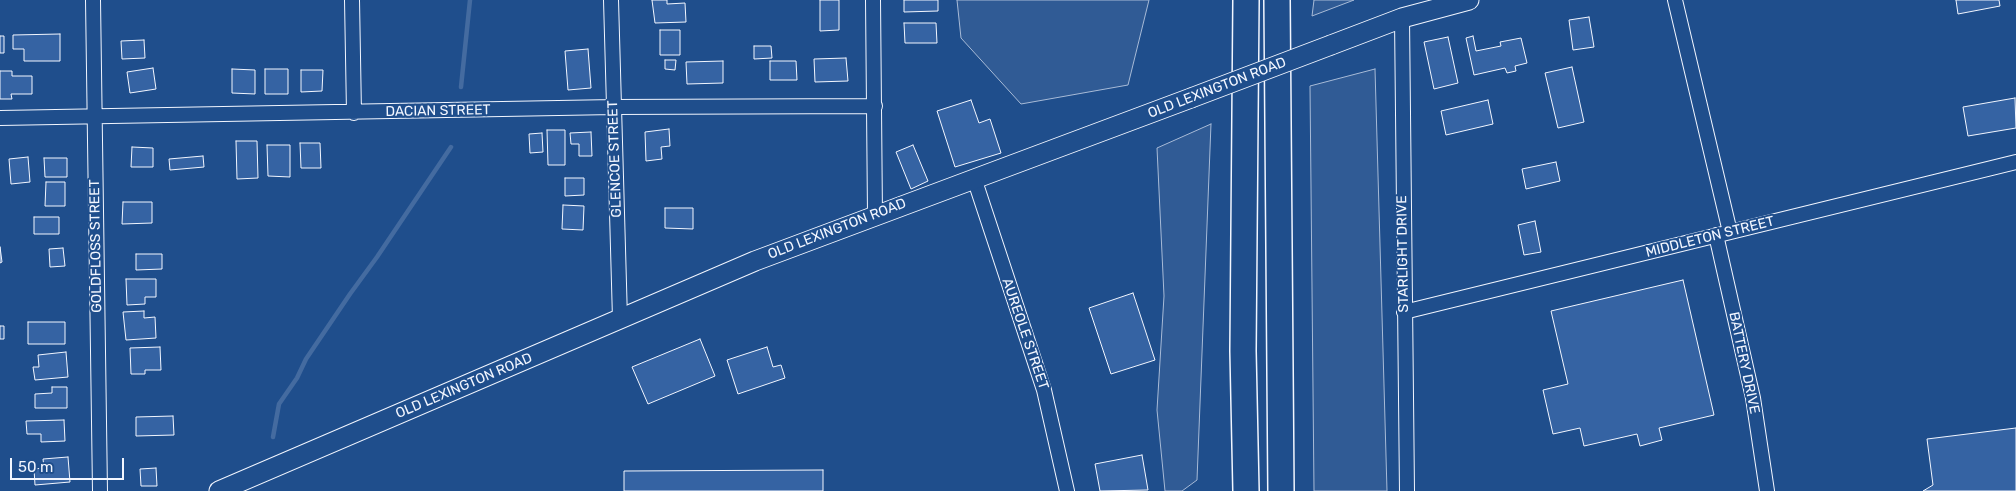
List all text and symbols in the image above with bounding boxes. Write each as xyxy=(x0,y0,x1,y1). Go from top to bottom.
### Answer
street label: OLD LEXINGTON ROAD xyxy=(1146,54,1288,122)
street label: GLENCOE STREET xyxy=(605,100,625,218)
street label: DACIAN STREET xyxy=(385,102,491,120)
street label: GOLDFLOSS STREET xyxy=(86,179,106,313)
street label: OLD LEXINGTON ROAD xyxy=(766,195,908,263)
street label: STARLIGHT DRIVE xyxy=(1394,195,1412,313)
street label: MIDDLETON STREET xyxy=(1644,213,1776,261)
street label: AUREOLE STREET xyxy=(998,276,1052,392)
street label: BATTERY DRIVE xyxy=(1725,310,1763,416)
street label: OLD LEXINGTON ROAD xyxy=(393,350,535,422)
scale bar xyxy=(12,448,126,480)
text: 50 m xyxy=(18,458,53,476)

